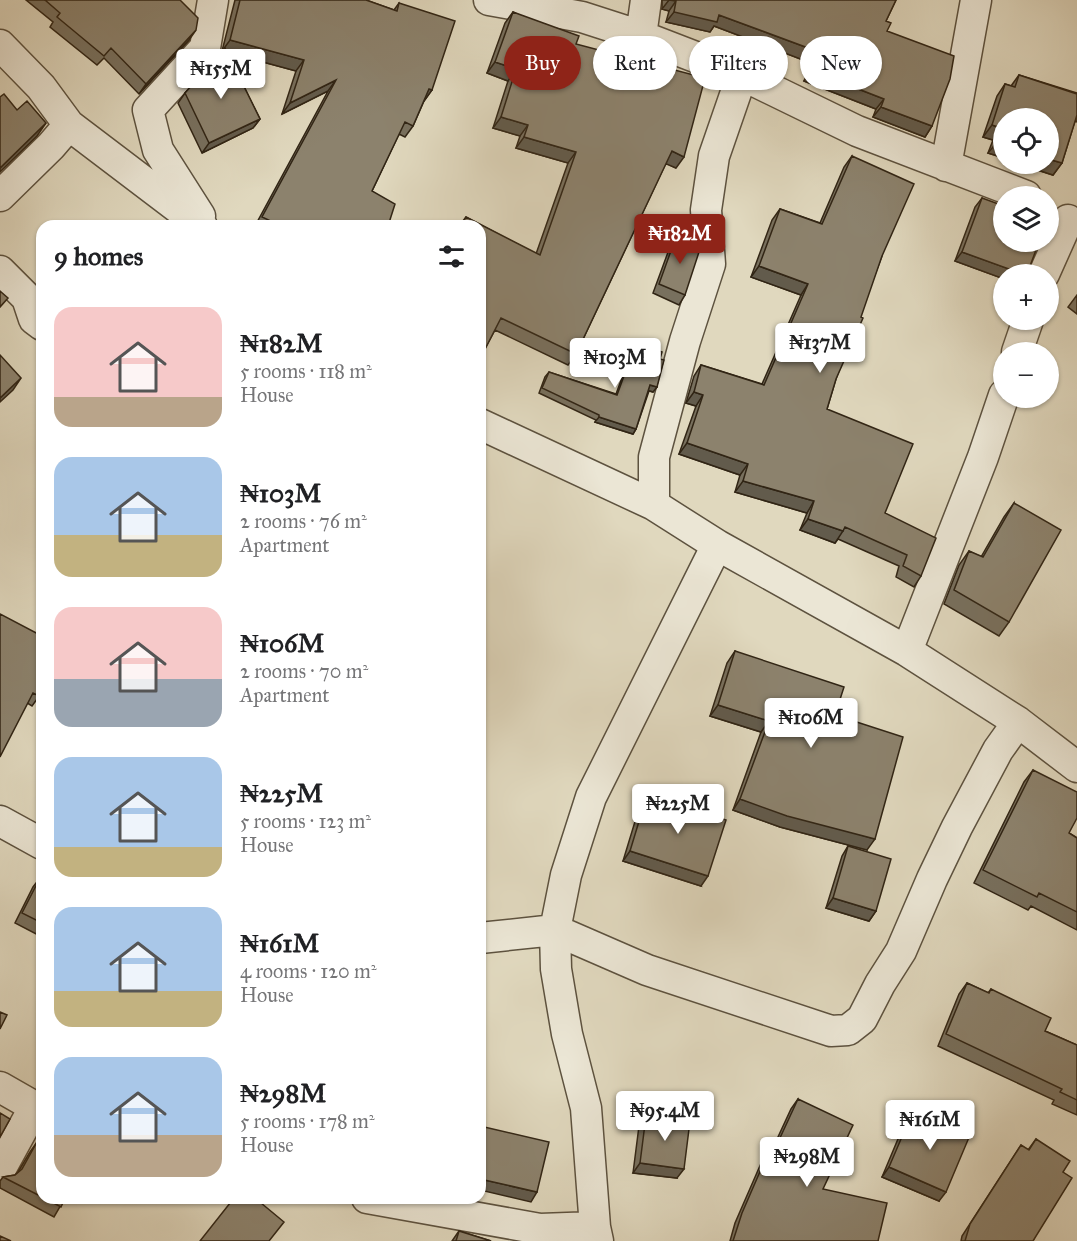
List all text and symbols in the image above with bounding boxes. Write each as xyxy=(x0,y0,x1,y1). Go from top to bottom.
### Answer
chip: Buy xyxy=(504,36,581,90)
chip: Rent xyxy=(593,36,677,90)
chip: Filters xyxy=(689,36,788,90)
chip: New xyxy=(800,36,882,90)
pin: ₦155M xyxy=(179,49,263,100)
text: ₦155M xyxy=(190,56,252,80)
map controls xyxy=(993,108,1059,408)
button: locate xyxy=(993,108,1059,174)
button: layers xyxy=(993,186,1059,252)
pin: ₦182M xyxy=(638,214,722,265)
text: ₦182M xyxy=(648,221,712,245)
text: 9 homes xyxy=(54,240,143,272)
icon: filters xyxy=(435,240,468,273)
button: + xyxy=(993,264,1059,330)
pin: ₦137M xyxy=(778,323,862,374)
text: ₦182M xyxy=(240,327,323,359)
text: ₦137M xyxy=(789,330,851,354)
icon: home xyxy=(102,331,174,403)
pin: ₦103M xyxy=(573,338,657,389)
button: − xyxy=(993,342,1059,408)
text: ₦103M xyxy=(584,345,646,369)
text: 5 rooms · 118 m² xyxy=(240,359,372,383)
text: House xyxy=(240,383,294,407)
text: ₦103M xyxy=(240,477,321,509)
icon: home xyxy=(102,481,174,553)
text: 2 rooms · 76 m² xyxy=(240,509,367,533)
text: Apartment xyxy=(240,533,329,557)
text: ₦106M xyxy=(240,627,324,659)
icon: home xyxy=(102,631,174,703)
text: 2 rooms · 70 m² xyxy=(240,659,368,683)
text: Apartment xyxy=(240,683,329,707)
pin: ₦106M xyxy=(769,698,853,749)
text: ₦106M xyxy=(779,705,843,729)
text: ₦225M xyxy=(240,777,323,809)
icon: home xyxy=(102,781,174,853)
pin: ₦225M xyxy=(636,784,720,835)
text: ₦225M xyxy=(646,791,710,815)
text: 5 rooms · 123 m² xyxy=(240,809,371,833)
text: House xyxy=(240,833,294,857)
text: ₦161M xyxy=(240,927,319,959)
icon: home xyxy=(102,931,174,1003)
text: 4 rooms · 120 m² xyxy=(240,959,377,983)
text: House xyxy=(240,983,294,1007)
text: ₦298M xyxy=(240,1077,326,1109)
icon: home xyxy=(102,1081,174,1153)
pin: ₦95.4M xyxy=(616,1091,714,1142)
text: ₦95.4M xyxy=(630,1098,700,1122)
pin: ₦161M xyxy=(888,1100,972,1151)
text: ₦161M xyxy=(900,1107,960,1131)
text: 5 rooms · 178 m² xyxy=(240,1109,375,1133)
text: House xyxy=(240,1133,294,1157)
pin: ₦298M xyxy=(765,1137,849,1188)
text: ₦298M xyxy=(774,1144,840,1168)

